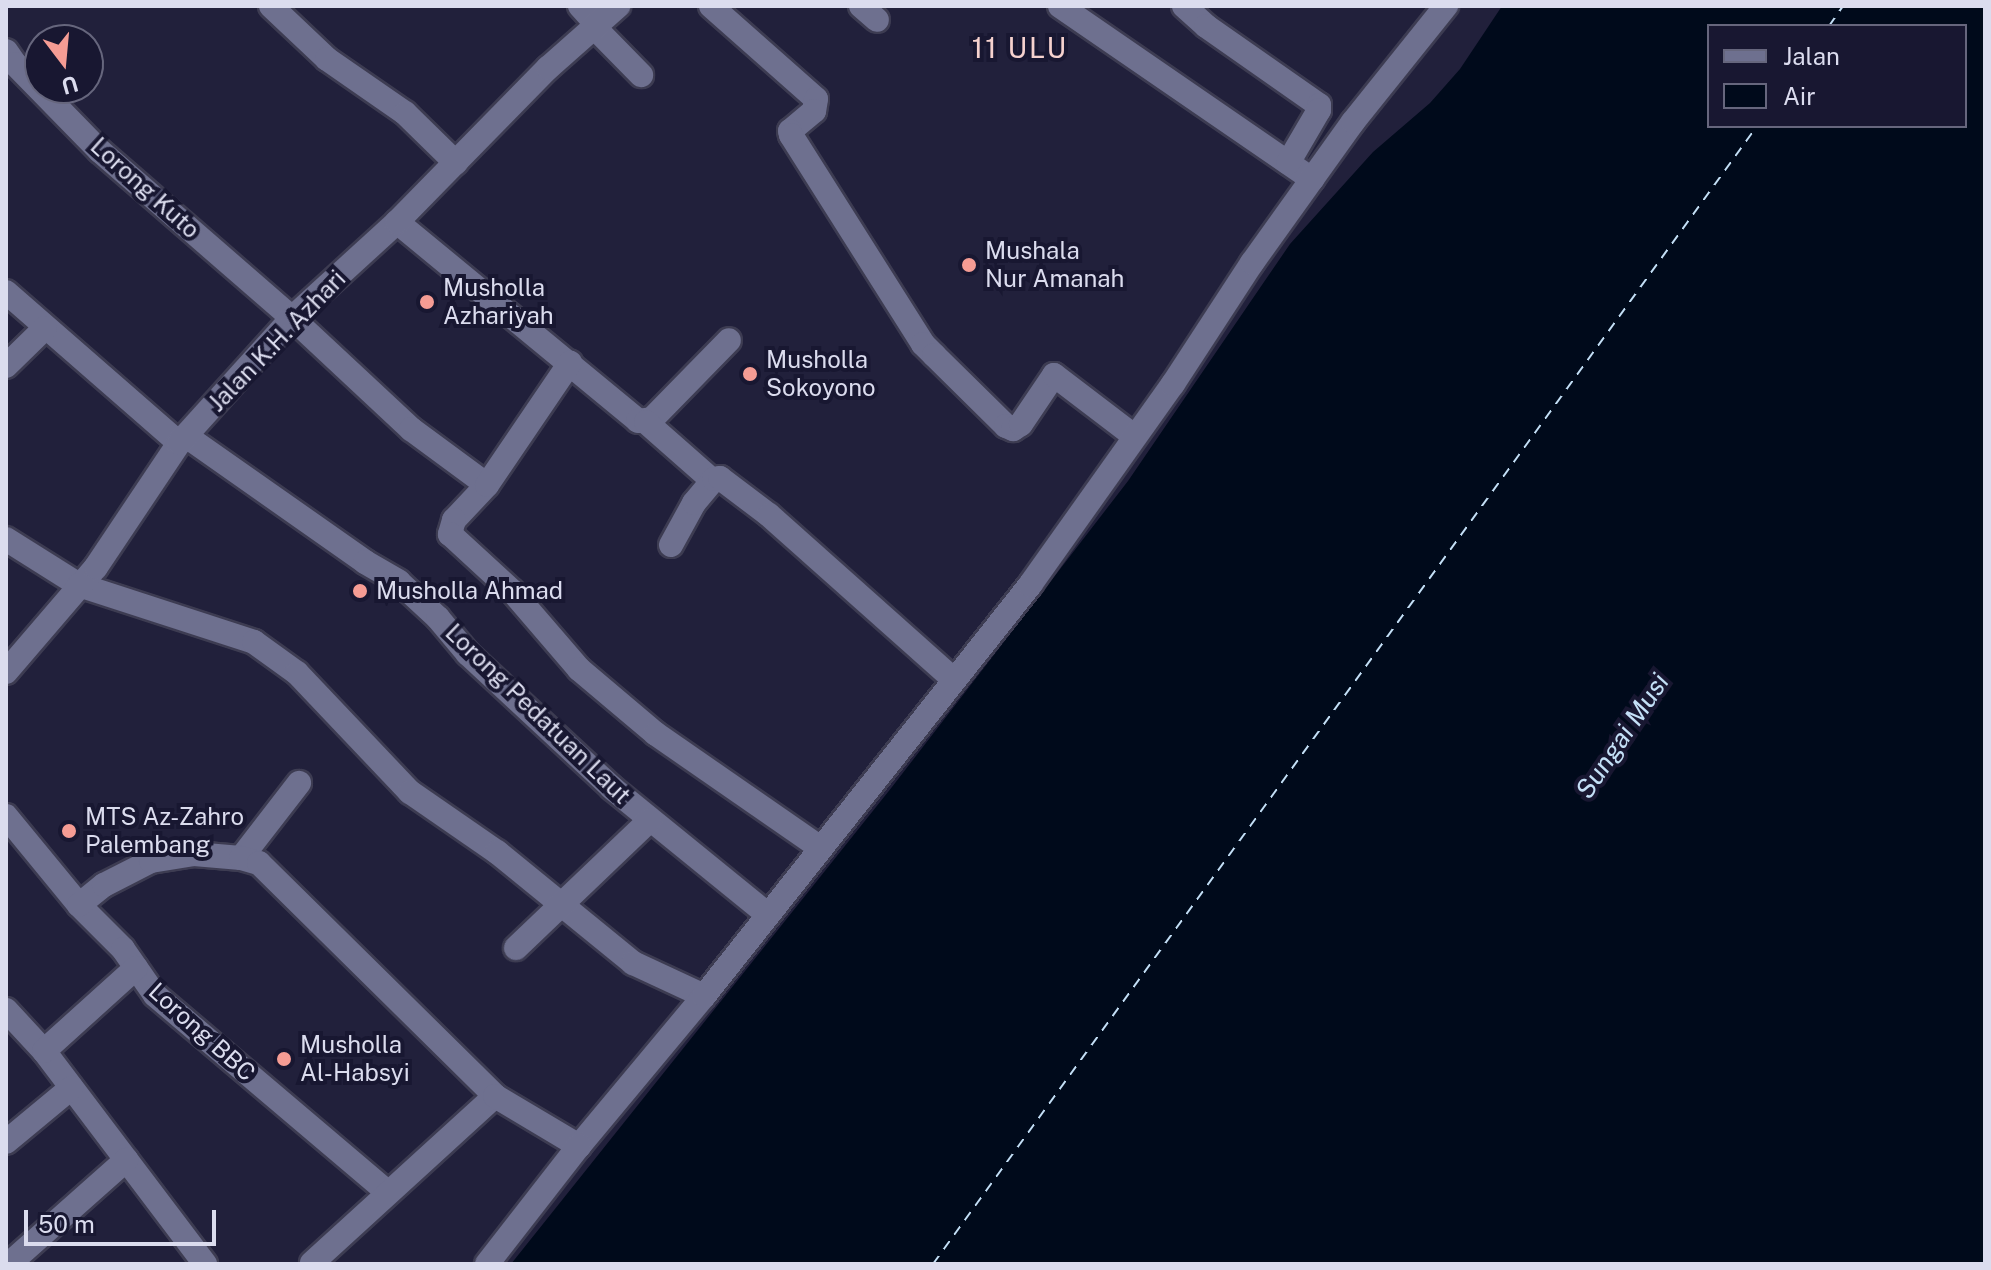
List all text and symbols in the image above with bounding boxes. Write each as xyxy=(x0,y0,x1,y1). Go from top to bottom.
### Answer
north arrow xyxy=(24,24,104,104)
legend xyxy=(1707,24,1967,128)
district label: 11 ULU xyxy=(972,31,1068,65)
text: Jalan xyxy=(1783,42,1840,70)
text: U xyxy=(59,70,81,100)
text: Air xyxy=(1783,82,1816,110)
street label: Lorong Kuto xyxy=(85,132,205,244)
place label: Mushala Nur Amanah xyxy=(985,237,1124,293)
marker: Mushala Nur Amanah xyxy=(960,256,978,274)
street label: Jalan K.H. Azhari xyxy=(202,264,352,418)
place label: Musholla Azhariyah xyxy=(443,274,554,330)
marker: Musholla Azhariyah xyxy=(418,293,436,311)
place label: Musholla Sokoyono xyxy=(766,346,876,402)
marker: Musholla Sokoyono xyxy=(741,365,759,383)
place label: Musholla Ahmad xyxy=(376,577,563,605)
marker: Musholla Ahmad xyxy=(351,582,369,600)
street label: Lorong Pedatuan Laut xyxy=(439,618,637,810)
water label: Sungai Musi xyxy=(1569,668,1675,804)
place label: MTS Az-Zahro Palembang xyxy=(85,803,244,859)
marker: MTS Az-Zahro Palembang xyxy=(60,822,78,840)
street label: Lorong BBC xyxy=(143,977,261,1087)
place label: Musholla Al-Habsyi xyxy=(300,1031,410,1087)
marker: Musholla Al-Habsyi xyxy=(275,1050,293,1068)
scale bar xyxy=(28,1194,220,1244)
text: 50 m xyxy=(38,1210,95,1238)

